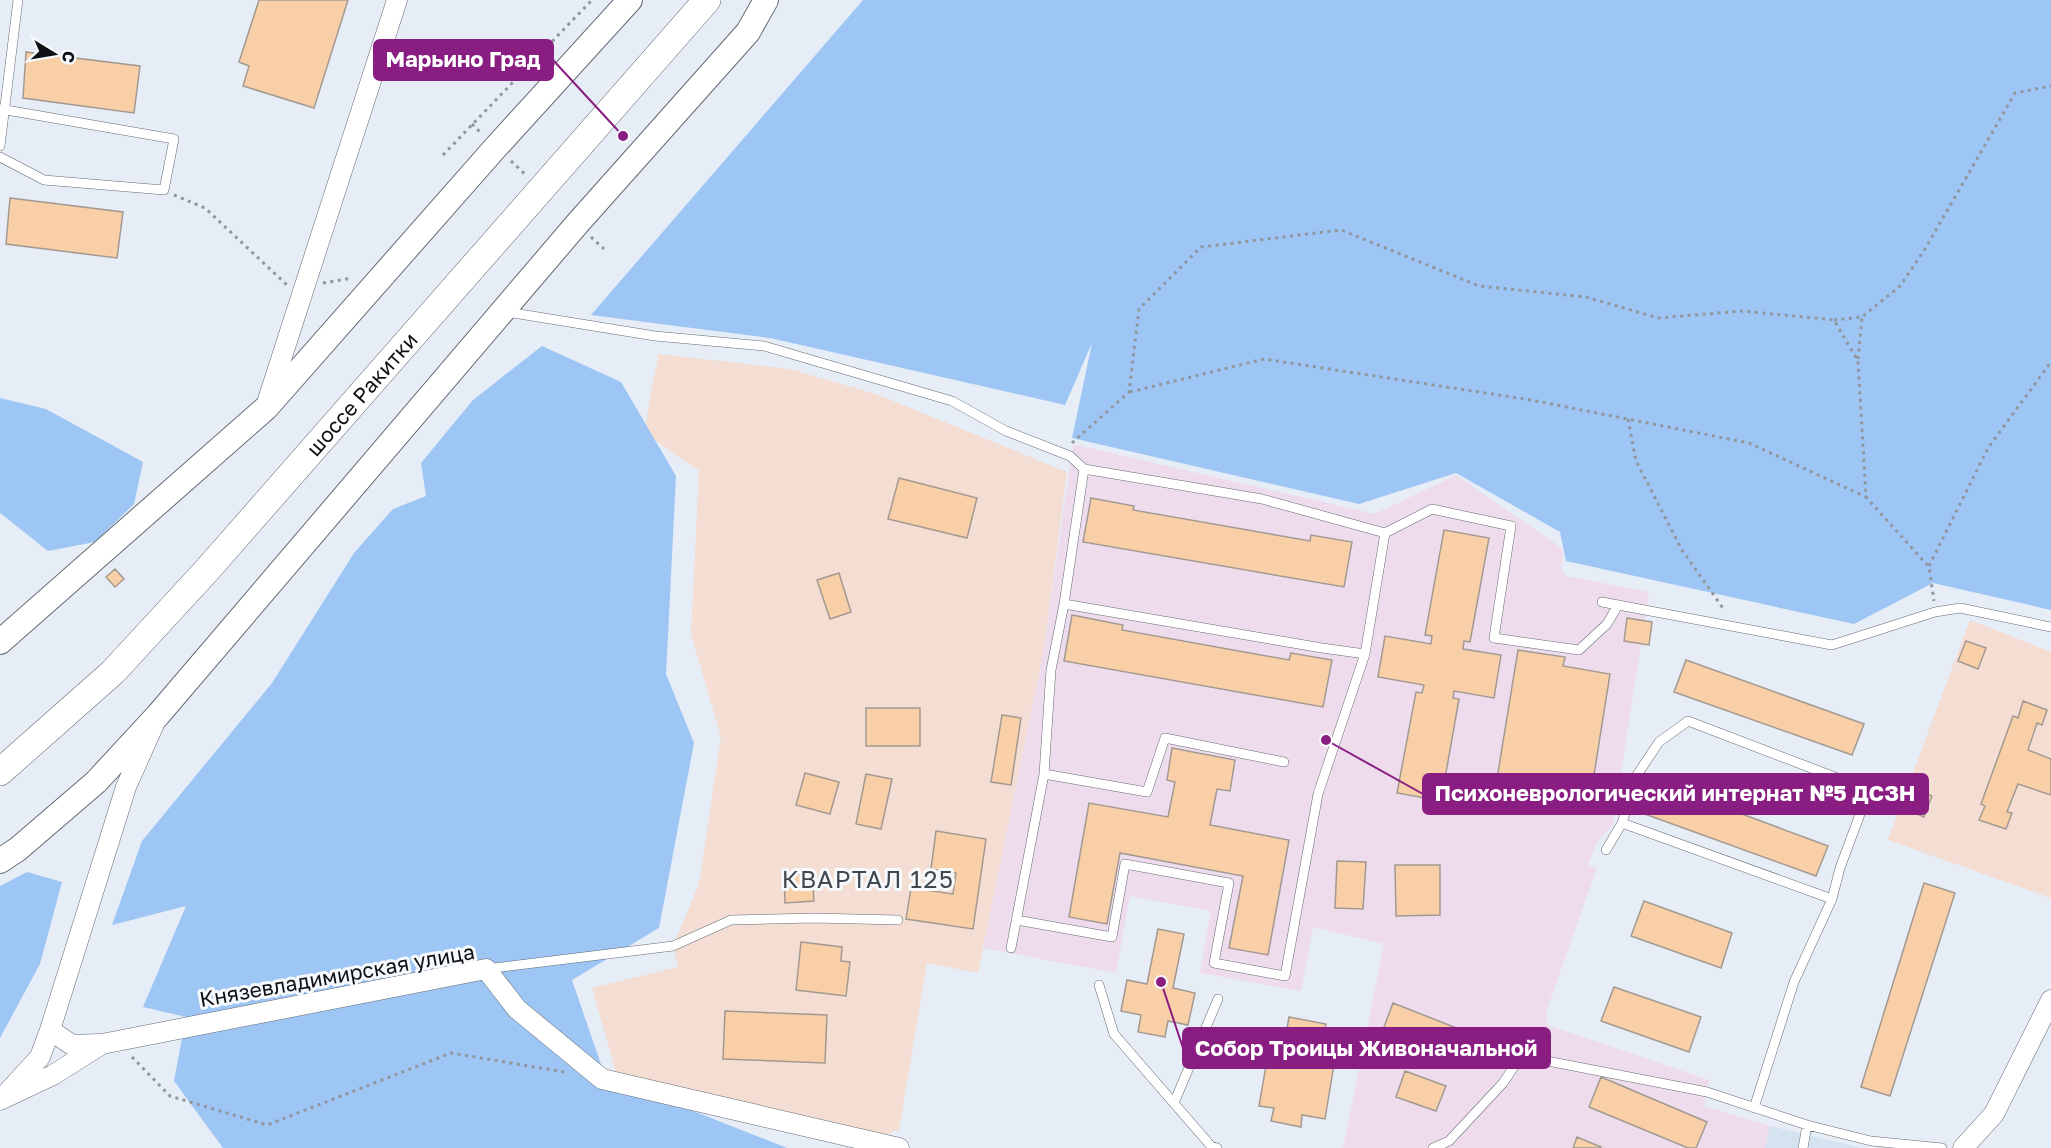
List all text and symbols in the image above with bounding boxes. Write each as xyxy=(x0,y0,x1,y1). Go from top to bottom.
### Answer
north arrow xyxy=(24,24,84,84)
callout: Марьино Град xyxy=(374,40,553,80)
text: Марьино Град xyxy=(386,45,541,72)
text: С xyxy=(58,49,80,64)
street label: шоссе Ракитки xyxy=(301,327,423,461)
callout: Психоневрологический интернат №5 ДСЗН xyxy=(1423,774,1928,814)
text: Психоневрологический интернат №5 ДСЗН xyxy=(1434,779,1916,806)
district label: КВАРТАЛ 125 xyxy=(782,864,954,893)
street label: Князевладимирская улица xyxy=(197,938,477,1012)
callout: Собор Троицы Живоначальной xyxy=(1183,1028,1550,1068)
text: Собор Троицы Живоначальной xyxy=(1195,1034,1537,1061)

